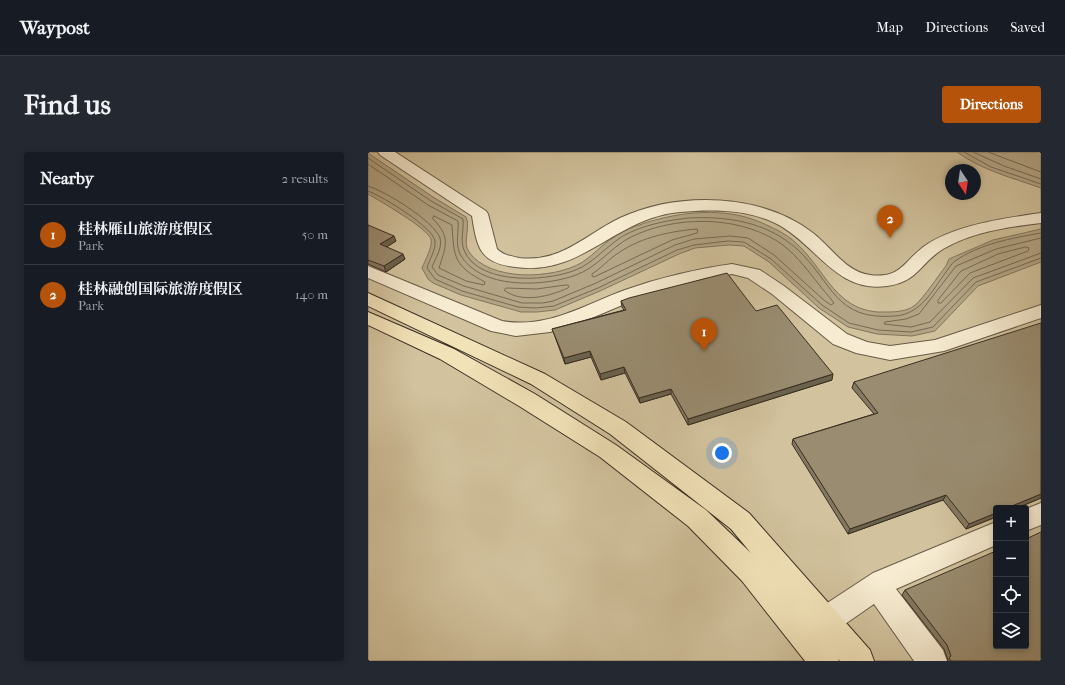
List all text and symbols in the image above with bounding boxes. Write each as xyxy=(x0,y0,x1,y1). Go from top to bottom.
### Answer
text: Waypost xyxy=(20,17,90,39)
text: Map xyxy=(876,19,903,36)
text: Directions xyxy=(925,19,988,36)
text: Saved xyxy=(1010,19,1045,36)
button: Directions xyxy=(942,86,1041,123)
text: Find us xyxy=(24,88,111,121)
north arrow xyxy=(945,164,981,200)
text: Nearby xyxy=(40,168,94,188)
text: 2 results xyxy=(282,171,328,186)
pin: 2 xyxy=(877,205,903,238)
text: 桂林雁山旅游度假区 xyxy=(78,220,213,238)
text: 1 xyxy=(51,227,55,242)
text: 50 m xyxy=(302,227,328,242)
text: Park xyxy=(78,238,104,253)
text: 桂林融创国际旅游度假区 xyxy=(78,280,243,298)
text: 2 xyxy=(50,287,56,302)
text: 140 m xyxy=(295,287,328,302)
text: Park xyxy=(78,298,104,313)
pin: 1 xyxy=(691,318,717,351)
your location xyxy=(712,443,732,463)
map controls xyxy=(993,505,1029,649)
button: + xyxy=(993,505,1029,541)
button: − xyxy=(993,541,1029,577)
button: locate xyxy=(993,577,1029,613)
button: layers xyxy=(993,613,1029,649)

